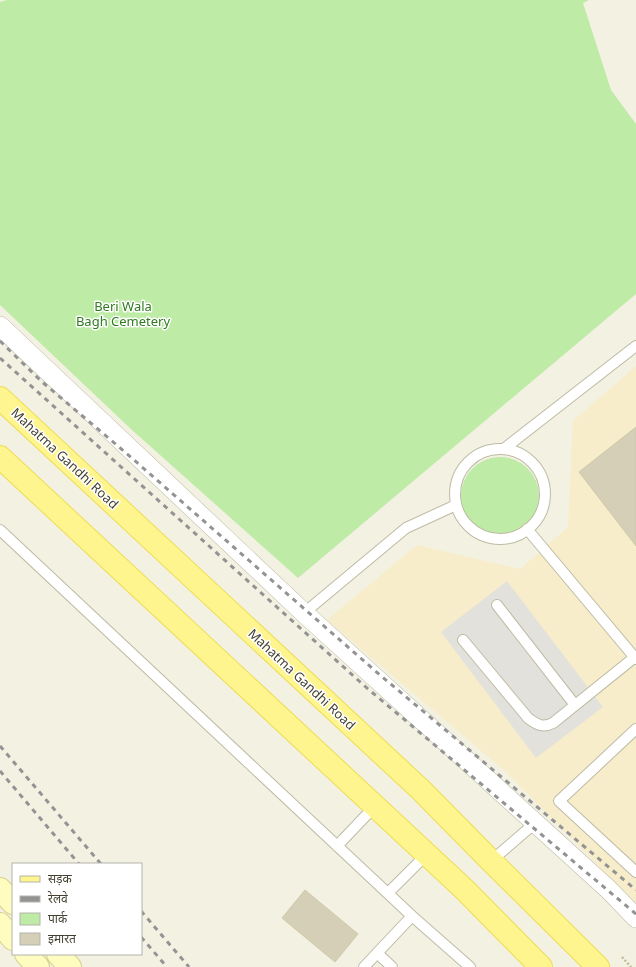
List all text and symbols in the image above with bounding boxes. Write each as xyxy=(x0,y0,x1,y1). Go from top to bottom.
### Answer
park label: Beri Wala Bagh Cemetery xyxy=(76,297,170,330)
street label: Mahatma Gandhi Road xyxy=(7,403,123,513)
street label: Mahatma Gandhi Road xyxy=(244,624,360,734)
legend xyxy=(12,863,142,955)
text: सड़क xyxy=(48,870,73,887)
text: रेलवे xyxy=(48,890,68,907)
text: पार्क xyxy=(48,910,68,927)
text: इमारत xyxy=(48,930,77,947)

